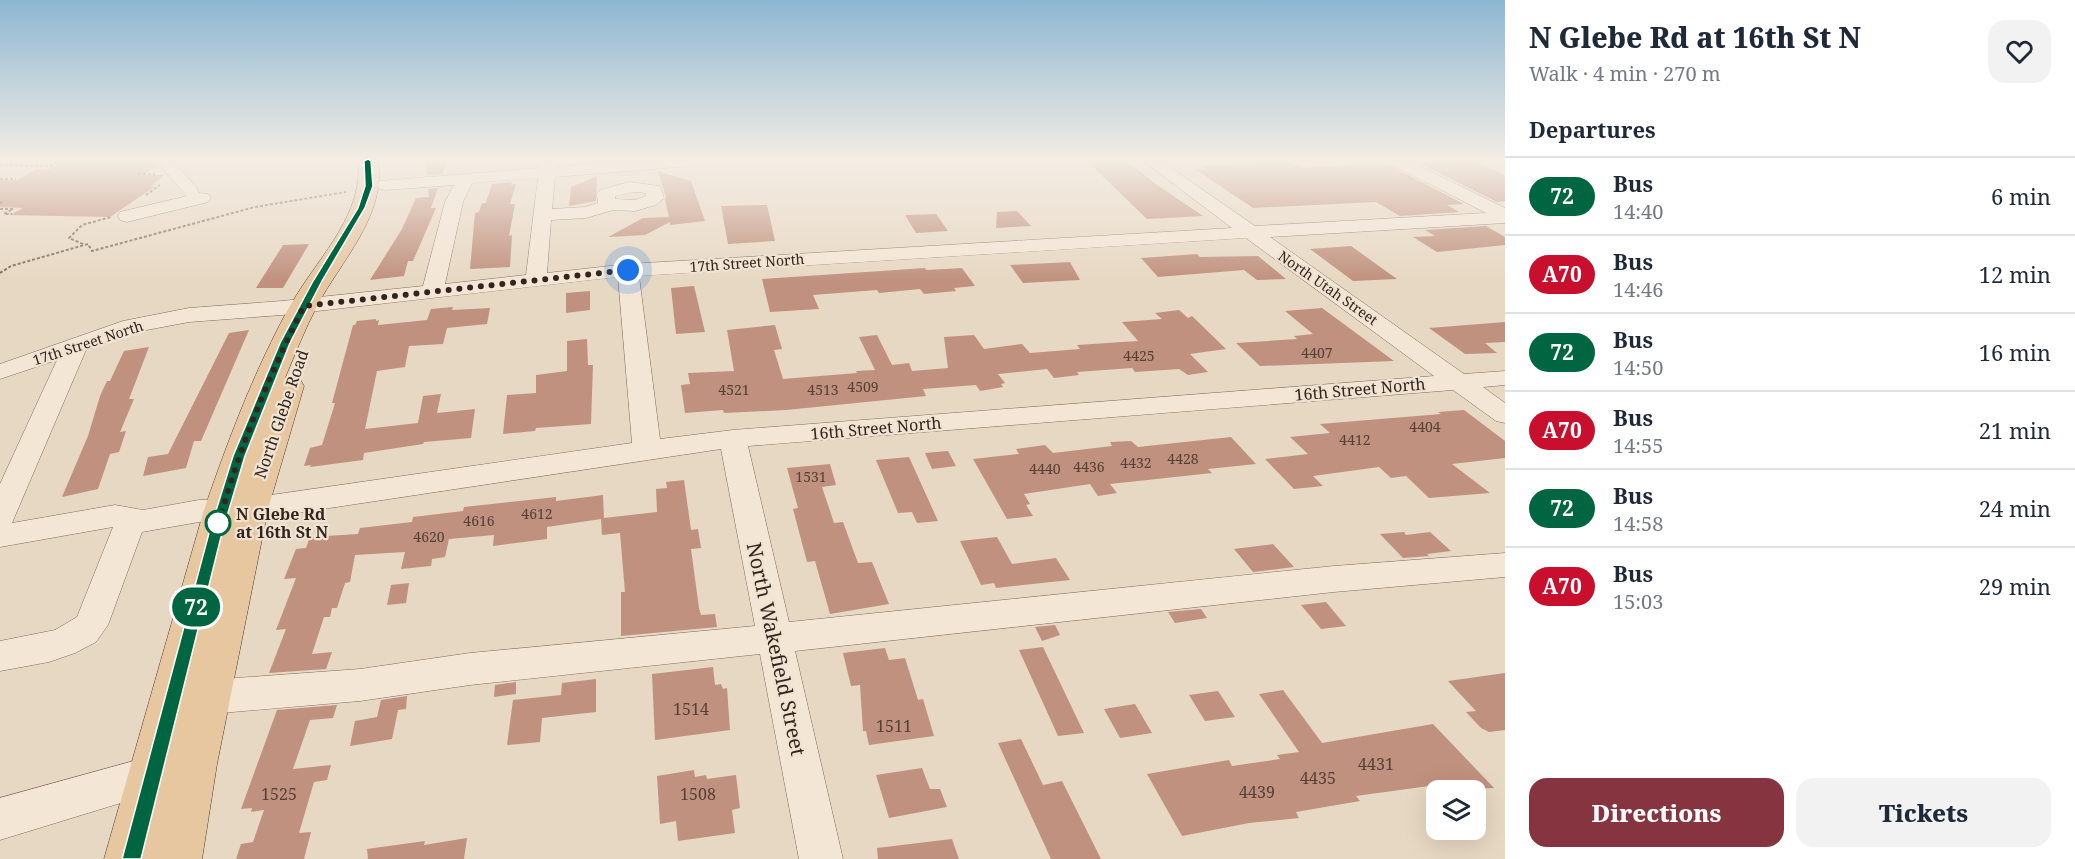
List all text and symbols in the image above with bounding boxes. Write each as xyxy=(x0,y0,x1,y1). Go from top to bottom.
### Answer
text: N Glebe Rd at 16th St N xyxy=(1529,18,1861,56)
button: heart xyxy=(1988,20,2051,83)
text: Walk · 4 min · 270 m xyxy=(1529,60,1721,87)
text: Departures xyxy=(1529,114,1656,144)
text: Bus xyxy=(1613,168,1653,198)
text: 6 min xyxy=(1991,181,2051,211)
text: 72 xyxy=(1550,182,1574,210)
text: 14:40 xyxy=(1613,198,1663,225)
street label: North Utah Street xyxy=(1275,246,1382,329)
text: Bus xyxy=(1613,246,1653,276)
street label: 17th Street North xyxy=(689,249,805,276)
your location xyxy=(613,255,643,285)
text: 12 min xyxy=(1979,259,2051,289)
text: A70 xyxy=(1542,260,1582,288)
text: 14:46 xyxy=(1613,276,1663,303)
street label: 17th Street North xyxy=(30,316,146,369)
text: Bus xyxy=(1613,324,1653,354)
text: 16 min xyxy=(1979,337,2051,367)
text: 72 xyxy=(1550,338,1574,366)
house number: 4407 xyxy=(1301,343,1333,362)
street label: North Glebe Road xyxy=(249,346,313,481)
house number: 4425 xyxy=(1123,346,1155,365)
text: 14:50 xyxy=(1613,354,1663,381)
street label: 16th Street North xyxy=(1294,372,1426,406)
house number: 4509 xyxy=(847,377,879,396)
house number: 4521 xyxy=(718,380,750,399)
house number: 4513 xyxy=(807,380,839,399)
text: Bus xyxy=(1613,402,1653,432)
street label: 16th Street North xyxy=(810,411,942,445)
text: 21 min xyxy=(1979,415,2051,445)
text: A70 xyxy=(1542,416,1582,444)
house number: 4404 xyxy=(1409,417,1441,436)
house number: 4412 xyxy=(1339,430,1371,449)
text: 14:55 xyxy=(1613,432,1663,459)
house number: 4428 xyxy=(1167,449,1199,468)
house number: 4432 xyxy=(1120,453,1152,472)
house number: 4436 xyxy=(1073,457,1105,476)
house number: 4440 xyxy=(1029,459,1061,478)
house number: 1531 xyxy=(795,467,827,486)
text: Bus xyxy=(1613,480,1653,510)
text: 24 min xyxy=(1979,493,2051,523)
text: 72 xyxy=(1550,494,1574,522)
place label: N Glebe Rd at 16th St N xyxy=(236,503,329,543)
house number: 4612 xyxy=(521,504,553,523)
marker: N Glebe Rd at 16th St N xyxy=(205,510,231,536)
text: 14:58 xyxy=(1613,510,1663,537)
house number: 4616 xyxy=(463,511,495,530)
house number: 4620 xyxy=(413,527,445,546)
street label: North Wakefield Street xyxy=(741,540,812,758)
text: Bus xyxy=(1613,558,1653,588)
text: 29 min xyxy=(1979,571,2051,601)
text: A70 xyxy=(1542,572,1582,600)
line badge: 72 xyxy=(169,588,223,626)
text: 15:03 xyxy=(1613,588,1663,615)
text: 72 xyxy=(184,593,208,621)
house number: 1514 xyxy=(673,698,709,720)
house number: 1511 xyxy=(876,715,912,737)
house number: 4431 xyxy=(1358,753,1394,775)
house number: 4435 xyxy=(1300,767,1336,789)
button: Directions xyxy=(1529,778,1784,847)
button: Tickets xyxy=(1796,778,2051,847)
map controls xyxy=(1426,780,1486,840)
button: layers xyxy=(1426,780,1486,840)
house number: 4439 xyxy=(1239,781,1275,803)
house number: 1525 xyxy=(261,783,297,805)
house number: 1508 xyxy=(680,783,716,805)

